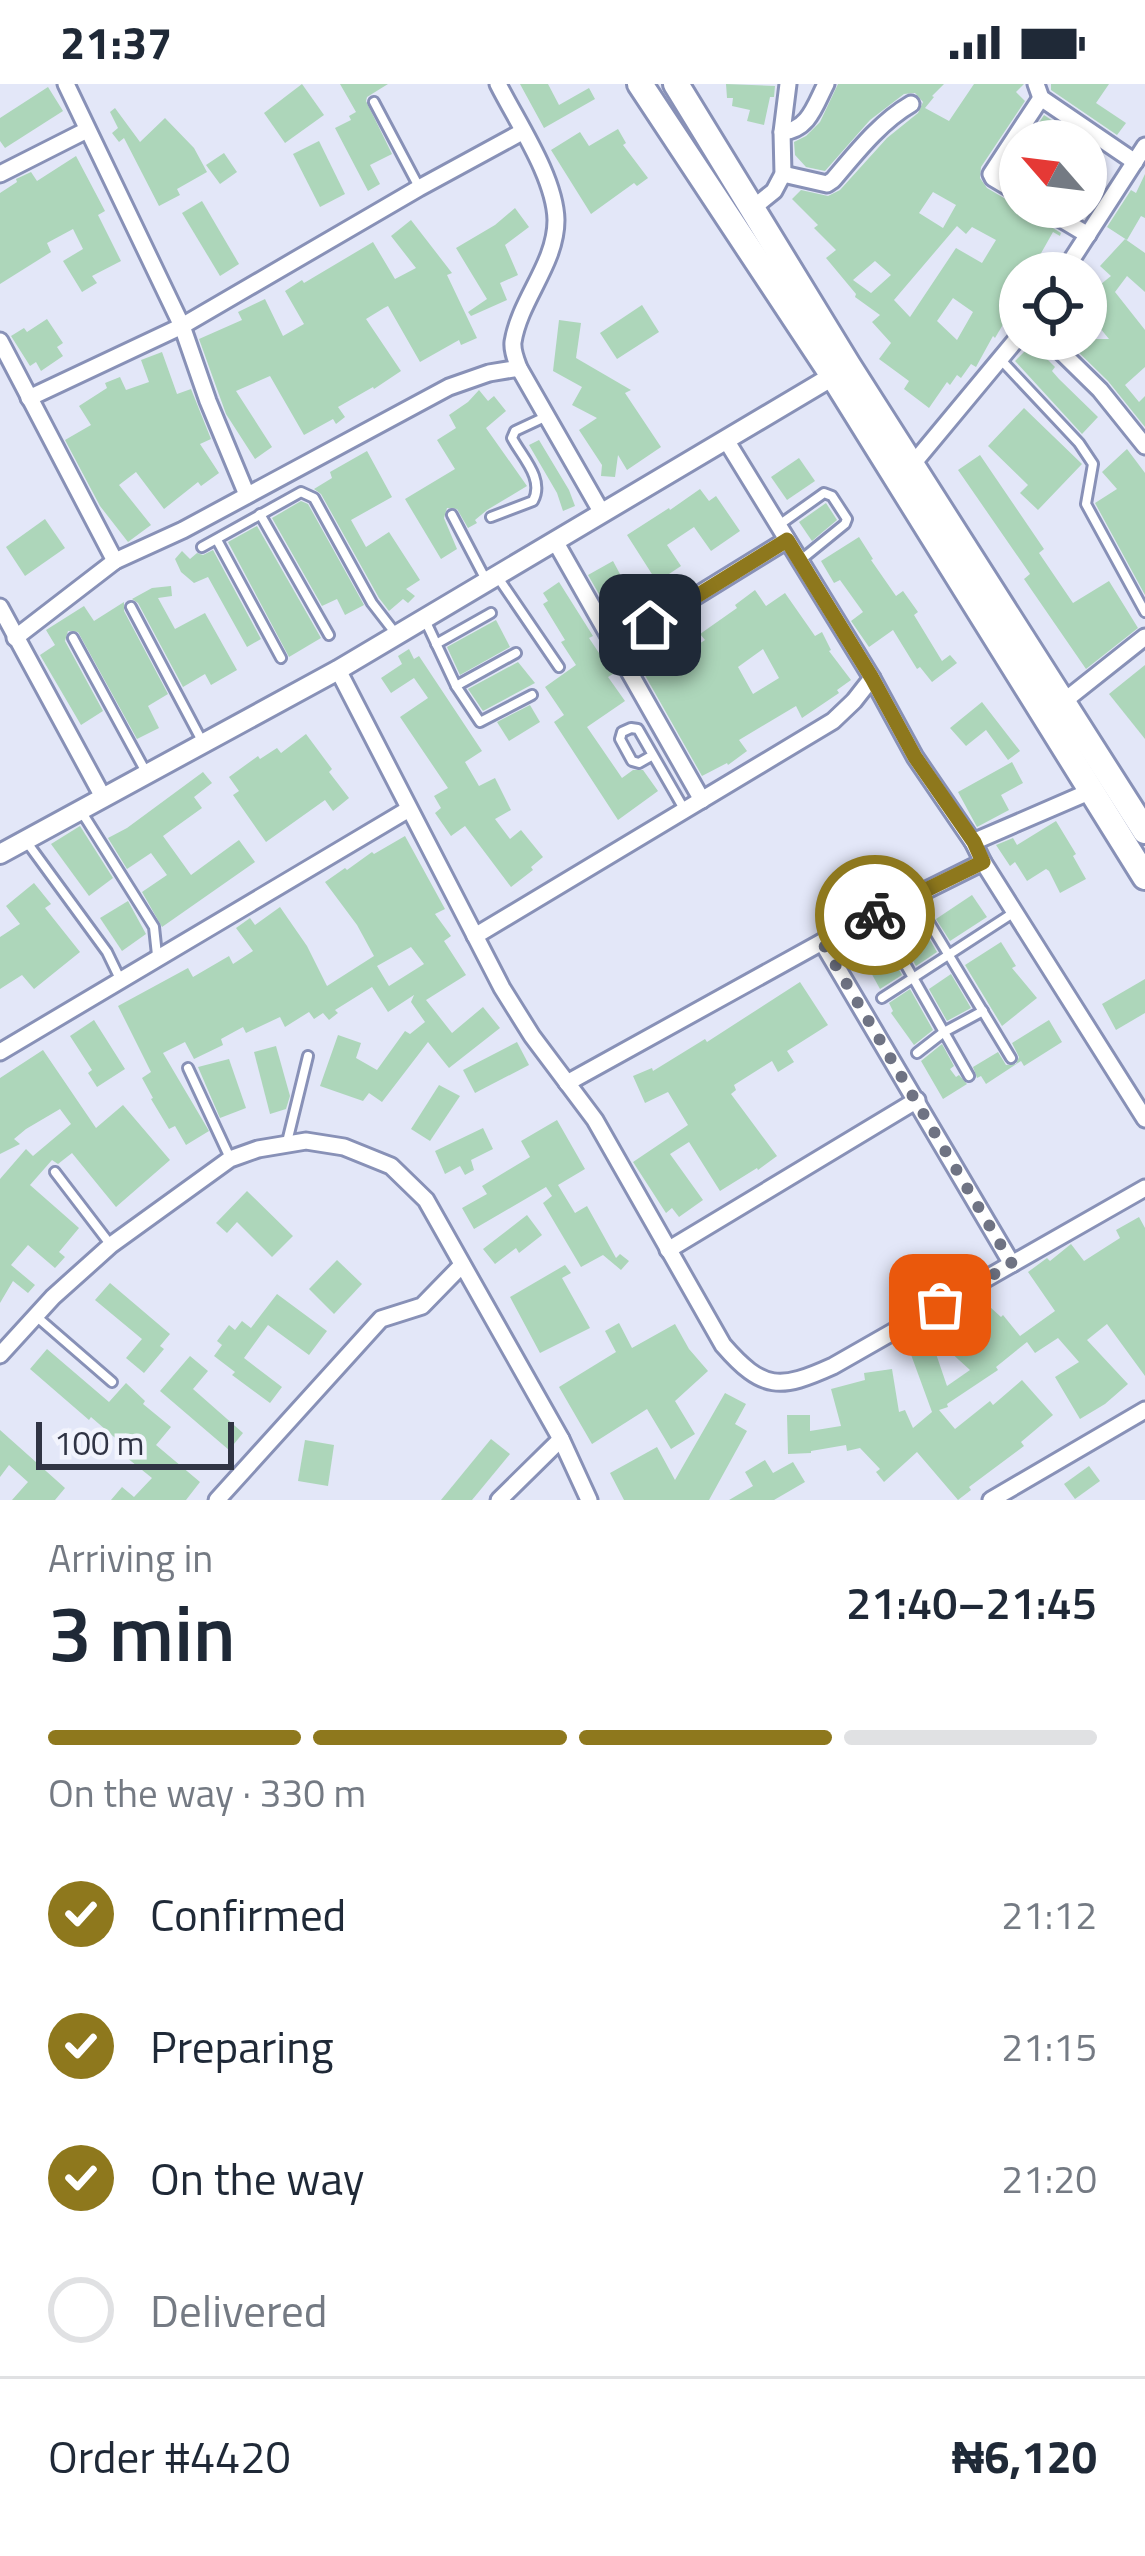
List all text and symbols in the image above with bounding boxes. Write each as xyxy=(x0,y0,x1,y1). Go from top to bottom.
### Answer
text: 21:37 xyxy=(60,8,172,76)
north arrow xyxy=(999,120,1107,228)
map controls xyxy=(999,120,1107,360)
button: locate xyxy=(999,252,1107,360)
pin xyxy=(599,574,701,676)
icon: home xyxy=(617,592,683,658)
courier xyxy=(815,855,935,975)
icon: bike xyxy=(842,882,908,948)
pin xyxy=(889,1254,991,1356)
icon: bag xyxy=(907,1272,973,1338)
scale bar xyxy=(36,1416,234,1469)
text: 100 m xyxy=(54,1418,144,1468)
text: Arriving in xyxy=(48,1528,213,1587)
text: 21:40–21:45 xyxy=(846,1568,1097,1636)
text: 3 min xyxy=(48,1573,236,1691)
text: On the way · 330 m xyxy=(48,1763,366,1822)
text: Confirmed xyxy=(150,1880,346,1948)
icon: check xyxy=(48,1881,114,1947)
text: 21:12 xyxy=(1001,1885,1097,1944)
text: Preparing xyxy=(150,2012,334,2080)
icon: check xyxy=(48,2013,114,2079)
text: 21:15 xyxy=(1001,2017,1097,2076)
text: On the way xyxy=(150,2144,364,2212)
icon: check xyxy=(48,2145,114,2211)
text: 21:20 xyxy=(1001,2149,1097,2208)
text: Delivered xyxy=(150,2276,328,2344)
text: Order #4420 xyxy=(48,2422,291,2490)
text: ₦6,120 xyxy=(952,2422,1097,2490)

